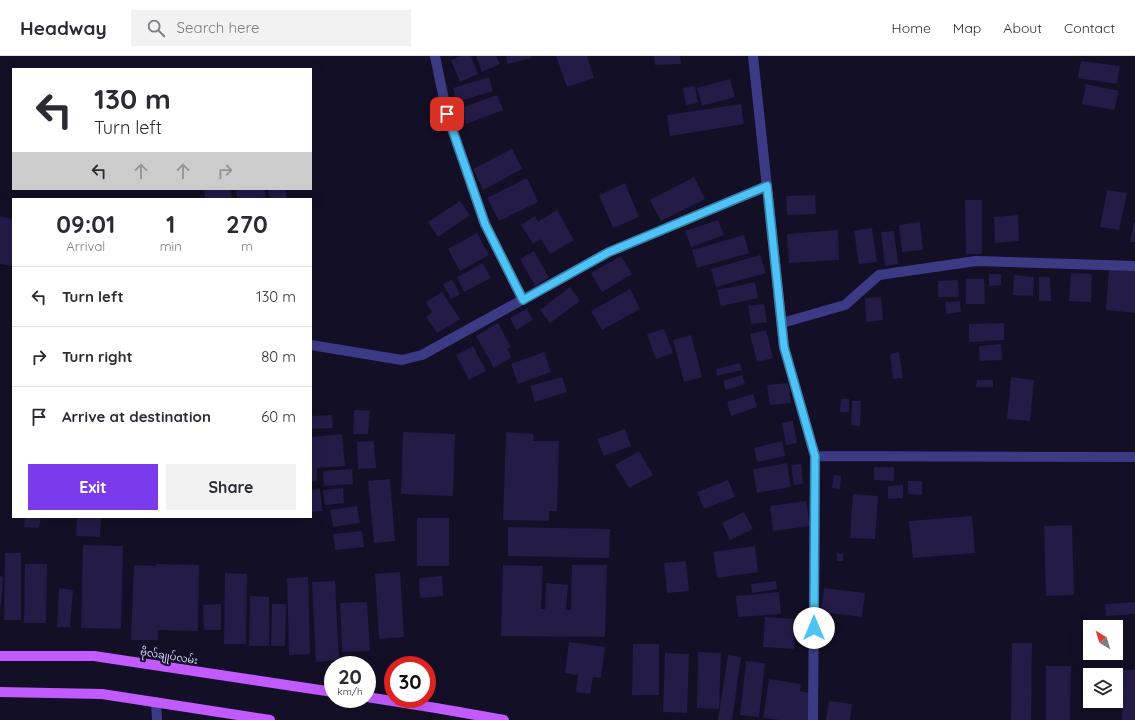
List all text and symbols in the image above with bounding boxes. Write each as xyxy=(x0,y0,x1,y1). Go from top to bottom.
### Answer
search box xyxy=(131,10,411,46)
text: Headway xyxy=(20,16,107,40)
icon: search xyxy=(145,17,167,39)
text: Search here xyxy=(177,18,259,37)
text: Home xyxy=(892,19,931,37)
text: Map xyxy=(953,19,981,37)
text: About xyxy=(1003,19,1042,37)
text: Contact xyxy=(1064,19,1115,37)
text: 130 m xyxy=(94,81,171,116)
icon: left xyxy=(28,84,80,136)
pin xyxy=(430,97,464,131)
icon: arrive xyxy=(436,103,458,125)
text: Turn left xyxy=(94,116,162,139)
icon: left xyxy=(88,160,110,182)
icon: ahead xyxy=(130,160,152,182)
icon: ahead xyxy=(172,160,194,182)
icon: right xyxy=(214,160,236,182)
text: 09:01 xyxy=(56,209,115,239)
text: 1 xyxy=(166,209,175,239)
text: 270 xyxy=(226,209,268,239)
text: Arrival xyxy=(66,238,105,254)
text: min xyxy=(160,238,182,254)
text: m xyxy=(241,238,253,254)
icon: left xyxy=(28,286,50,308)
text: Turn left xyxy=(62,287,124,306)
text: 130 m xyxy=(256,287,296,306)
icon: right xyxy=(28,346,50,368)
text: Turn right xyxy=(62,347,133,366)
text: 80 m xyxy=(261,347,296,366)
icon: arrive xyxy=(28,406,50,428)
text: Arrive at destination xyxy=(62,407,211,426)
text: 60 m xyxy=(261,407,296,426)
button: Exit xyxy=(28,464,158,510)
button: Share xyxy=(166,464,296,510)
position arrow xyxy=(793,607,835,649)
north arrow xyxy=(1083,620,1123,660)
map controls xyxy=(1083,620,1123,708)
street label: ဗိုလ်ချုပ်လမ်း xyxy=(139,644,199,669)
speed limit sign: 30 xyxy=(384,656,436,708)
text: 20 xyxy=(338,664,362,689)
button: layers xyxy=(1083,668,1123,708)
text: km/h xyxy=(337,685,363,698)

